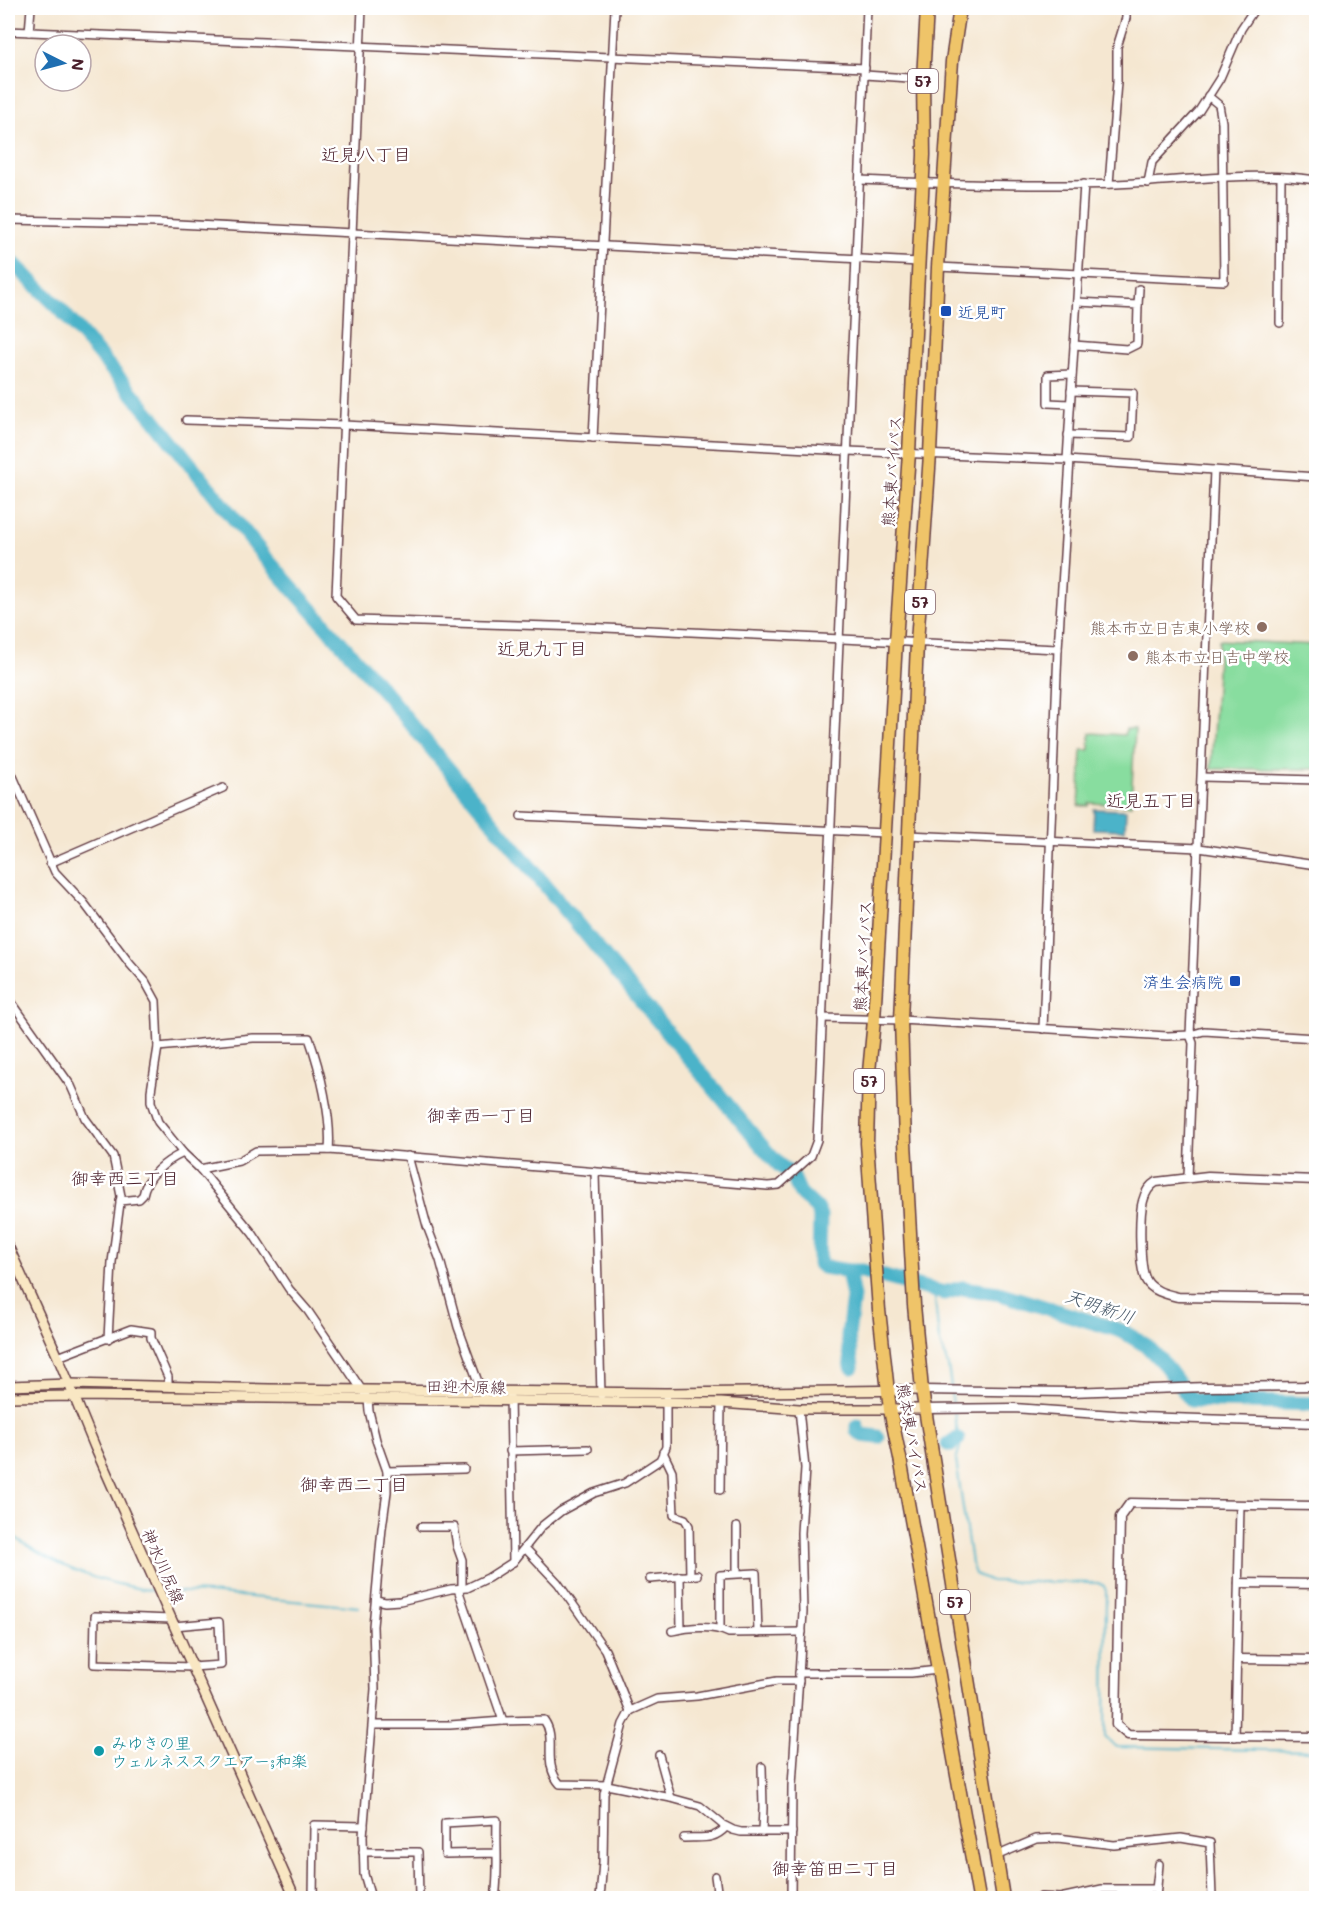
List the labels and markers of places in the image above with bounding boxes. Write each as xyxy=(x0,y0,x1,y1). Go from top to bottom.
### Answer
place label: 近見町 xyxy=(958,301,1006,322)
marker: 近見町 xyxy=(939,304,953,318)
place label: 熊本市立日吉東小学校 xyxy=(1090,617,1250,638)
marker: 熊本市立日吉東小学校 xyxy=(1255,620,1269,634)
place label: 熊本市立日吉中学校 xyxy=(1145,646,1289,667)
marker: 熊本市立日吉中学校 xyxy=(1126,649,1140,663)
place label: 済生会病院 xyxy=(1143,971,1223,992)
marker: 済生会病院 xyxy=(1228,974,1242,988)
place label: みゆきの里 ウェルネススクエアー;和楽 xyxy=(111,1732,307,1771)
marker: みゆきの里 ウェルネススクエアー;和楽 xyxy=(92,1744,106,1758)

